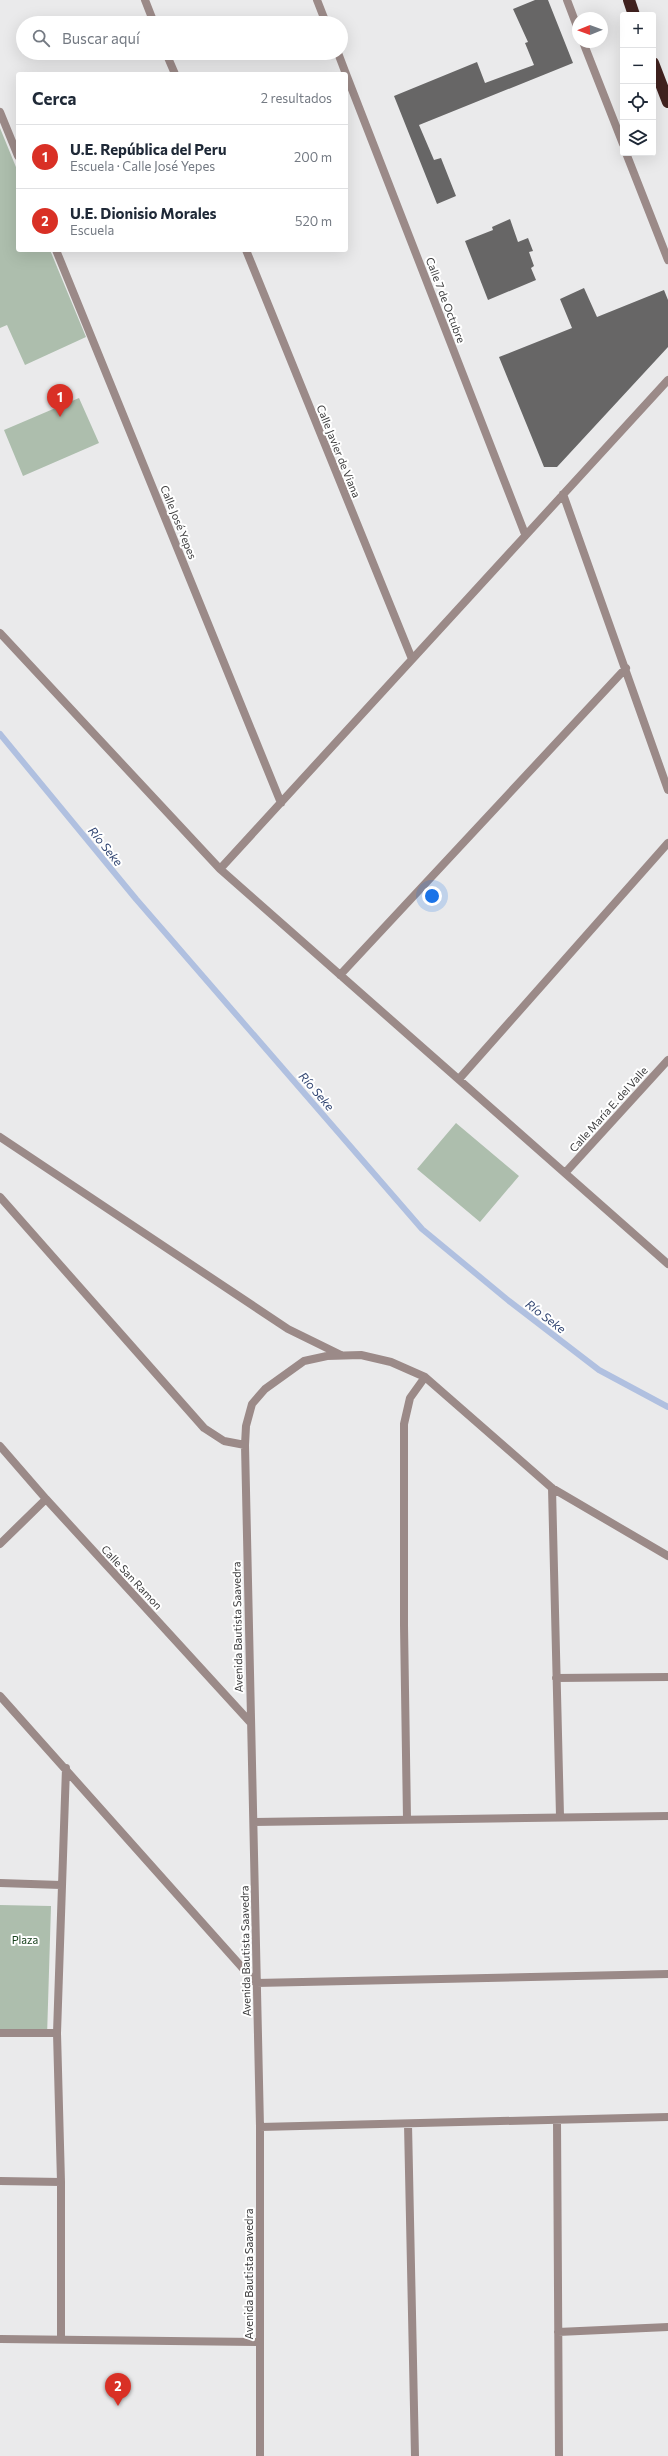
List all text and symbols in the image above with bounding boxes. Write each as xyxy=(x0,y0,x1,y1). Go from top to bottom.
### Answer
north arrow xyxy=(572,12,608,48)
map controls xyxy=(620,12,656,156)
button: + xyxy=(620,12,656,48)
search box xyxy=(16,16,348,60)
icon: search xyxy=(30,27,52,49)
text: Buscar aquí xyxy=(62,29,140,47)
button: − xyxy=(620,48,656,84)
button: locate xyxy=(620,84,656,120)
text: Cerca xyxy=(32,88,77,109)
text: 2 resultados xyxy=(261,90,332,106)
button: layers xyxy=(620,120,656,156)
text: U.E. República del Peru xyxy=(70,140,227,158)
text: 1 xyxy=(42,149,48,165)
text: 200 m xyxy=(294,149,332,165)
text: Escuela · Calle José Yepes xyxy=(70,158,215,174)
text: U.E. Dionisio Morales xyxy=(70,204,217,222)
text: 2 xyxy=(41,213,49,229)
text: 520 m xyxy=(295,213,332,229)
text: Escuela xyxy=(70,222,114,238)
street label: Calle 7 de Octubre xyxy=(424,255,468,345)
pin: 1 xyxy=(47,384,73,417)
street label: Calle Javier de Viana xyxy=(314,403,364,500)
street label: Calle José Yepes xyxy=(157,483,200,561)
water label: Río Seke xyxy=(86,824,126,869)
your location xyxy=(422,886,442,906)
street label: Calle María E. del Valle xyxy=(566,1063,650,1154)
water label: Río Seke xyxy=(296,1069,338,1114)
water label: Río Seke xyxy=(523,1296,569,1336)
street label: Calle San Ramon xyxy=(99,1542,165,1612)
street label: Avenida Bautista Saavedra xyxy=(229,1561,245,1693)
street label: Avenida Bautista Saavedra xyxy=(237,1885,253,2017)
park label: Plaza xyxy=(12,1933,38,1946)
street label: Avenida Bautista Saavedra xyxy=(242,2209,255,2339)
pin: 2 xyxy=(105,2373,131,2406)

